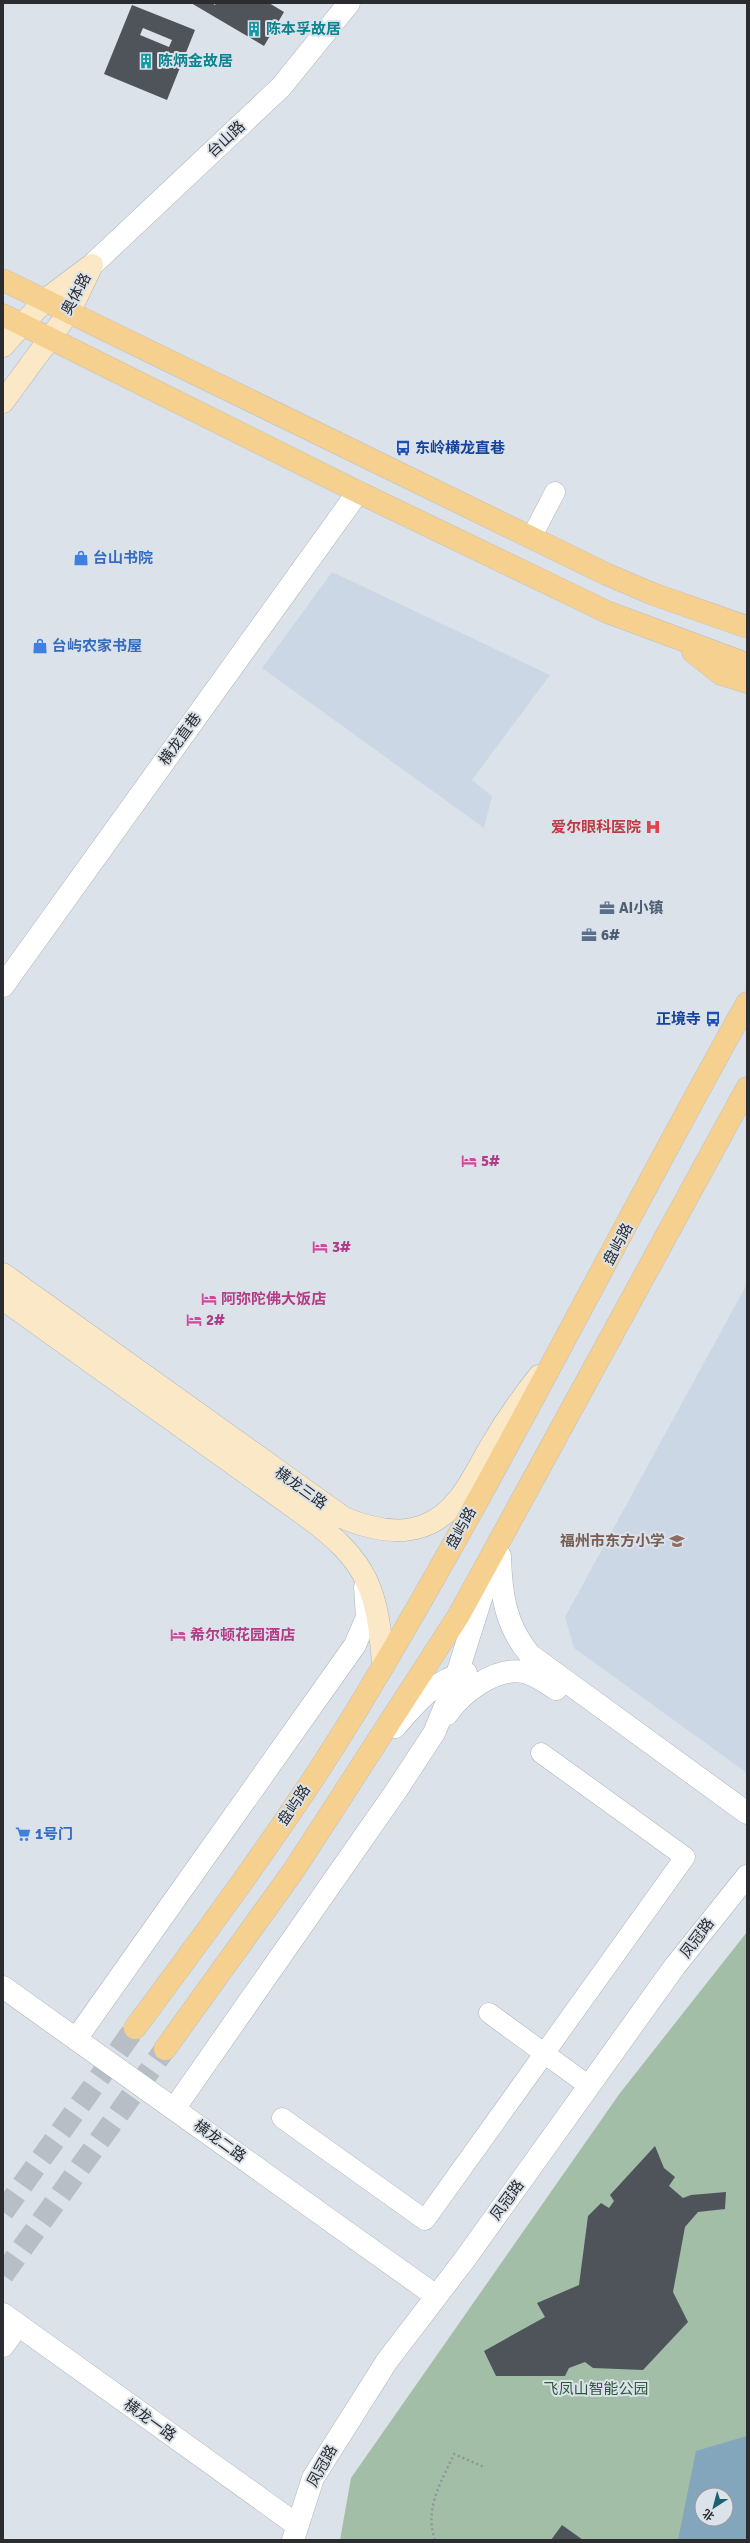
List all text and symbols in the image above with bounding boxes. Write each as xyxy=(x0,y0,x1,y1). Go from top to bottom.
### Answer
building icon: 陈本孚故居 xyxy=(245,20,263,38)
place label: 陈本孚故居 xyxy=(266,20,341,38)
building icon: 陈炳金故居 xyxy=(137,52,155,70)
place label: 陈炳金故居 xyxy=(158,52,233,70)
street label: 台山路 xyxy=(203,117,249,161)
street label: 奥体路 xyxy=(57,270,95,318)
bus stop icon: 东岭横龙直巷 xyxy=(394,439,412,457)
place label: 东岭横龙直巷 xyxy=(415,439,505,457)
shop icon: 台山书院 xyxy=(72,549,90,567)
place label: 台山书院 xyxy=(93,549,153,567)
shop icon: 台屿农家书屋 xyxy=(31,637,49,655)
place label: 台屿农家书屋 xyxy=(52,637,142,655)
street label: 横龙直巷 xyxy=(155,709,205,769)
place label: 爱尔眼科医院 xyxy=(551,818,641,836)
hospital icon: 爱尔眼科医院 xyxy=(644,818,662,836)
office icon: AI小镇 xyxy=(598,899,616,917)
place label: AI小镇 xyxy=(619,899,663,917)
office icon: 6# xyxy=(580,926,598,944)
place label: 6# xyxy=(601,926,620,944)
place label: 正境寺 xyxy=(656,1010,701,1028)
bus stop icon: 正境寺 xyxy=(704,1010,722,1028)
hotel icon: 5# xyxy=(460,1152,478,1170)
place label: 5# xyxy=(481,1152,500,1170)
street label: 盘屿路 xyxy=(599,1220,637,1268)
hotel icon: 3# xyxy=(311,1238,329,1256)
place label: 3# xyxy=(332,1238,351,1256)
hotel icon: 阿弥陀佛大饭店 xyxy=(200,1290,218,1308)
place label: 阿弥陀佛大饭店 xyxy=(221,1290,326,1308)
hotel icon: 2# xyxy=(185,1311,203,1329)
place label: 2# xyxy=(206,1311,225,1329)
street label: 横龙三路 xyxy=(271,1463,331,1513)
street label: 盘屿路 xyxy=(442,1504,480,1552)
place label: 福州市东方小学 xyxy=(560,1532,665,1550)
school or university icon: 福州市东方小学 xyxy=(668,1532,686,1550)
hotel icon: 希尔顿花园酒店 xyxy=(169,1626,187,1644)
place label: 希尔顿花园酒店 xyxy=(190,1626,295,1644)
street label: 盘屿路 xyxy=(274,1781,314,1829)
supermarket icon: 1号门 xyxy=(14,1825,32,1843)
place label: 1号门 xyxy=(35,1825,73,1843)
street label: 凤冠路 xyxy=(676,1915,718,1961)
street label: 横龙二路 xyxy=(190,2116,250,2166)
street label: 凤冠路 xyxy=(486,2177,528,2223)
park label: 飞凤山智能公园 xyxy=(543,2380,649,2398)
street label: 横龙一路 xyxy=(120,2395,180,2445)
street label: 凤冠路 xyxy=(303,2442,341,2490)
north arrow xyxy=(694,2487,734,2527)
text: 北 xyxy=(700,2506,717,2523)

